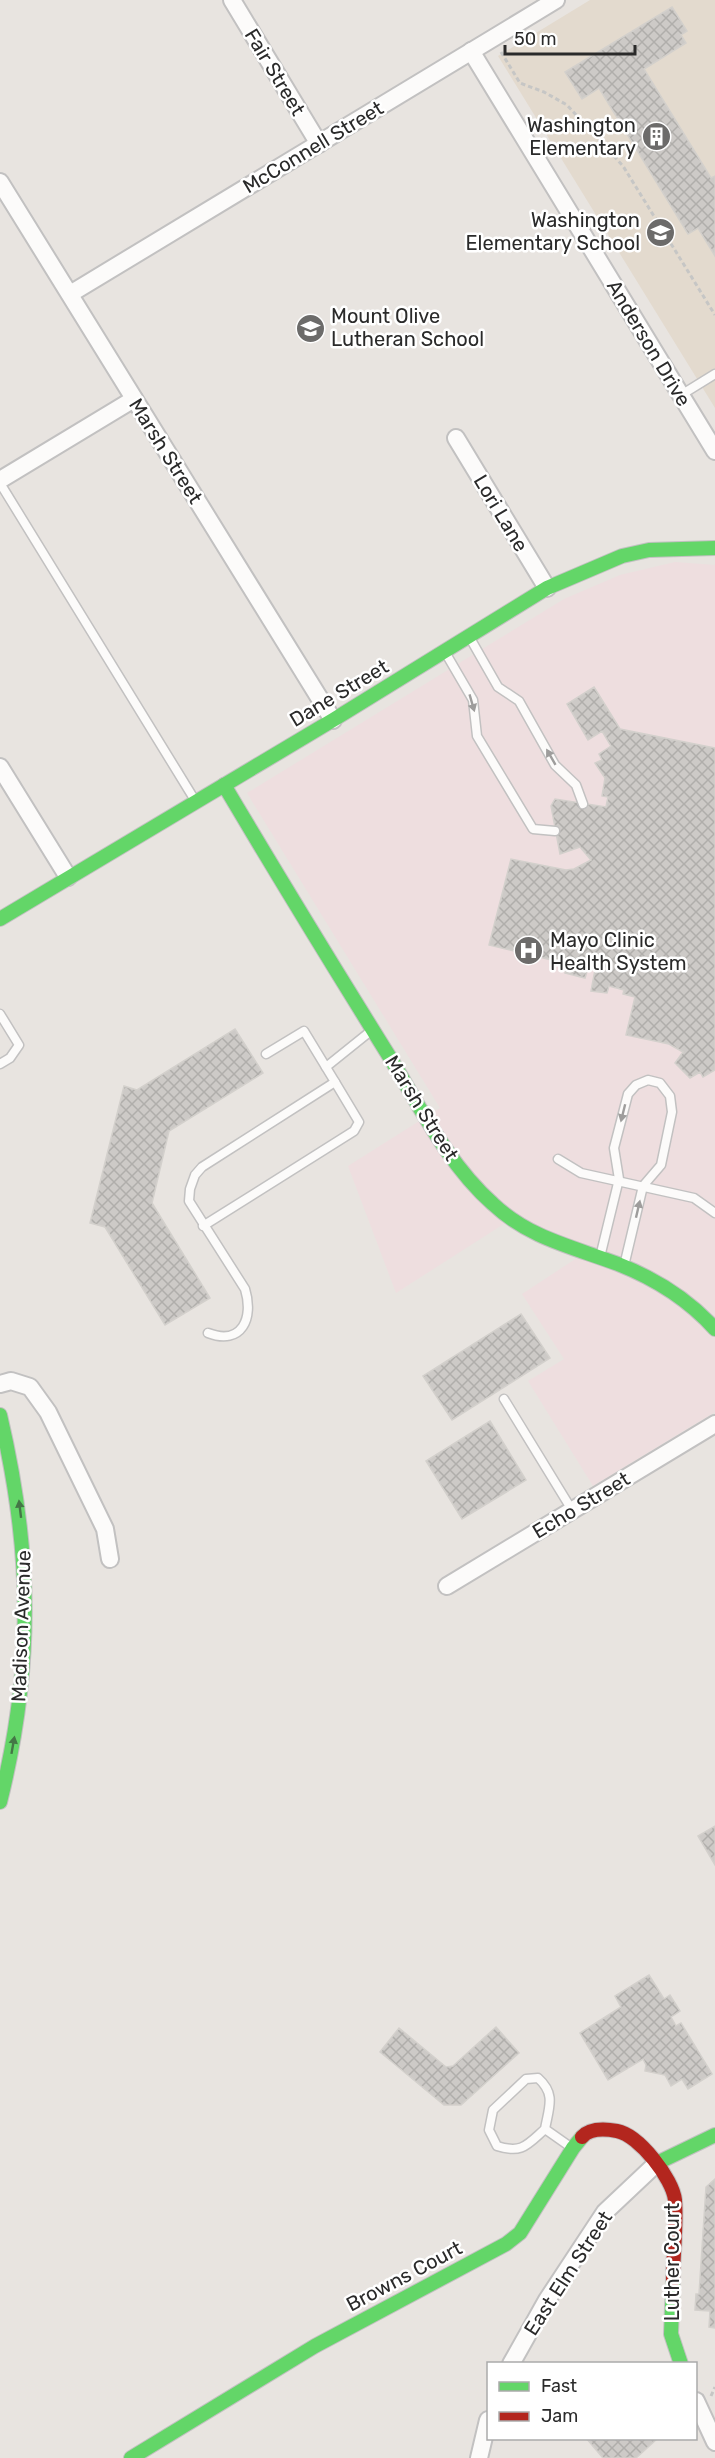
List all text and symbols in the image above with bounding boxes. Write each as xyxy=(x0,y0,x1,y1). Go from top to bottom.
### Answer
scale bar xyxy=(505,18,636,56)
street label: Fair Street xyxy=(240,24,310,120)
text: 50 m xyxy=(514,28,557,50)
street label: McConnell Street xyxy=(238,96,388,198)
place label: Washington Elementary xyxy=(527,113,636,160)
building icon: Washington Elementary xyxy=(641,121,673,153)
place label: Washington Elementary School xyxy=(466,208,640,255)
school or university icon: Washington Elementary School xyxy=(645,216,677,248)
street label: Anderson Drive xyxy=(602,276,696,410)
place label: Mount Olive Lutheran School xyxy=(331,304,484,351)
school or university icon: Mount Olive Lutheran School xyxy=(294,312,326,344)
street label: Marsh Street xyxy=(124,394,208,508)
street label: Lori Lane xyxy=(469,470,533,556)
street label: Dane Street xyxy=(285,654,393,732)
one-way arrow xyxy=(467,694,477,712)
one-way arrow xyxy=(545,749,556,765)
place label: Mayo Clinic Health System xyxy=(550,928,686,975)
hospital icon: Mayo Clinic Health System xyxy=(513,935,545,967)
street label: Marsh Street xyxy=(380,1051,464,1165)
one-way arrow xyxy=(617,1104,627,1122)
one-way arrow xyxy=(633,1200,643,1218)
street label: Echo Street xyxy=(528,1466,634,1543)
one-way arrow xyxy=(15,1500,25,1519)
street label: Madison Avenue xyxy=(6,1550,36,1702)
one-way arrow xyxy=(9,1735,18,1754)
street label: Luther Court xyxy=(660,2203,684,2321)
street label: East Elm Street xyxy=(519,2206,617,2340)
street label: Browns Court xyxy=(342,2235,466,2317)
legend xyxy=(487,2362,697,2440)
text: Fast xyxy=(541,2375,577,2397)
text: Jam xyxy=(541,2405,578,2427)

